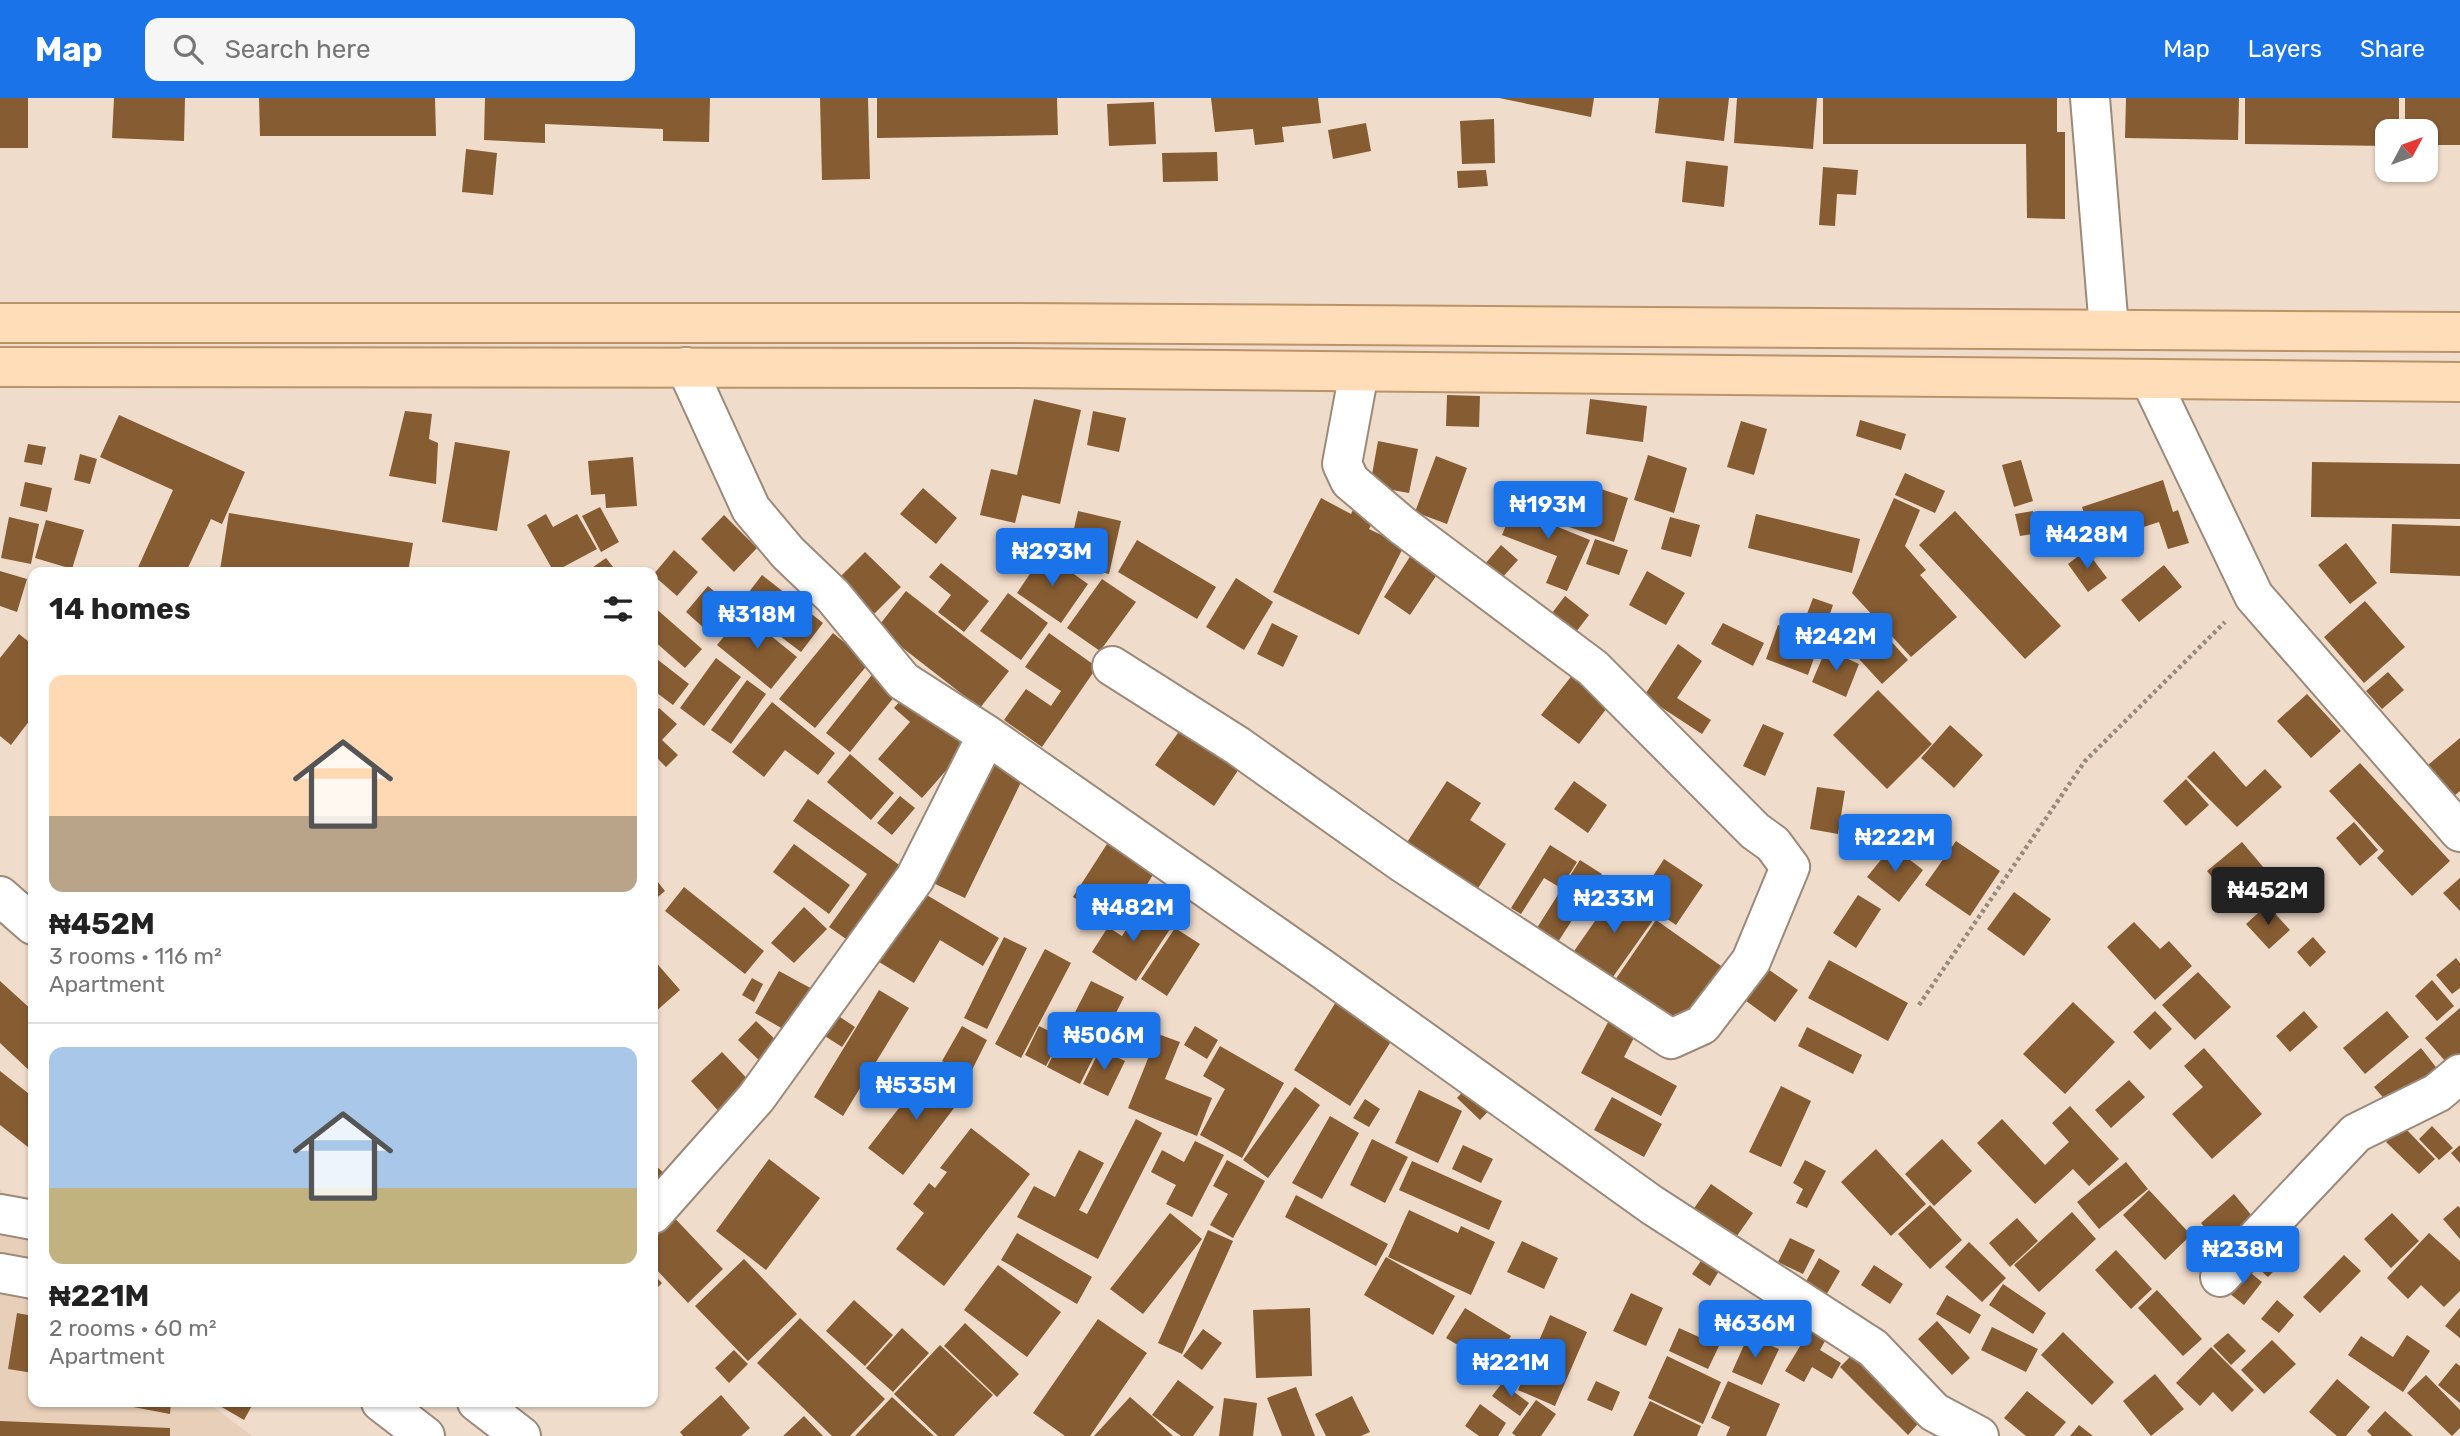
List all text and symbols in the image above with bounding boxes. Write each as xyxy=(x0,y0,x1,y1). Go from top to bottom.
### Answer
search box xyxy=(145,18,635,81)
text: Map xyxy=(35,30,103,69)
icon: search xyxy=(169,30,207,68)
text: Search here xyxy=(225,34,370,65)
text: Map xyxy=(2163,35,2210,63)
text: Layers xyxy=(2248,35,2322,63)
text: Share xyxy=(2360,35,2425,63)
north arrow xyxy=(2375,119,2438,182)
map controls xyxy=(2375,119,2438,182)
pin: ₦193M xyxy=(1499,482,1597,541)
text: ₦193M xyxy=(1510,490,1586,518)
pin: ₦428M xyxy=(2038,512,2136,571)
text: ₦428M xyxy=(2046,520,2128,548)
pin: ₦293M xyxy=(1003,528,1101,588)
text: ₦293M xyxy=(1012,537,1092,565)
icon: filters xyxy=(599,590,637,628)
text: 14 homes xyxy=(49,591,191,627)
pin: ₦318M xyxy=(708,592,806,651)
text: ₦318M xyxy=(718,600,796,628)
pin: ₦242M xyxy=(1787,614,1885,673)
text: ₦242M xyxy=(1795,622,1877,650)
icon: home xyxy=(280,721,406,847)
pin: ₦222M xyxy=(1846,814,1944,874)
text: ₦222M xyxy=(1855,823,1935,851)
pin: ₦452M xyxy=(2219,868,2317,927)
pin: ₦233M xyxy=(1565,876,1663,935)
text: ₦452M xyxy=(2227,876,2309,904)
pin: ₦482M xyxy=(1084,884,1182,944)
text: ₦233M xyxy=(1574,884,1654,912)
text: ₦482M xyxy=(1092,893,1174,921)
text: ₦452M xyxy=(49,906,155,942)
text: 3 rooms · 116 m² xyxy=(49,942,222,970)
text: Apartment xyxy=(49,970,165,998)
pin: ₦506M xyxy=(1055,1012,1153,1072)
text: ₦506M xyxy=(1063,1021,1145,1049)
pin: ₦535M xyxy=(867,1062,965,1122)
text: ₦535M xyxy=(876,1071,956,1099)
icon: home xyxy=(280,1093,406,1219)
pin: ₦238M xyxy=(2194,1226,2292,1286)
text: ₦238M xyxy=(2202,1235,2284,1263)
text: ₦221M xyxy=(49,1278,149,1314)
pin: ₦636M xyxy=(1706,1300,1804,1360)
text: ₦636M xyxy=(1715,1309,1795,1337)
text: 2 rooms · 60 m² xyxy=(49,1314,217,1342)
pin: ₦221M xyxy=(1462,1340,1560,1399)
text: Apartment xyxy=(49,1342,165,1370)
text: ₦221M xyxy=(1473,1348,1550,1376)

